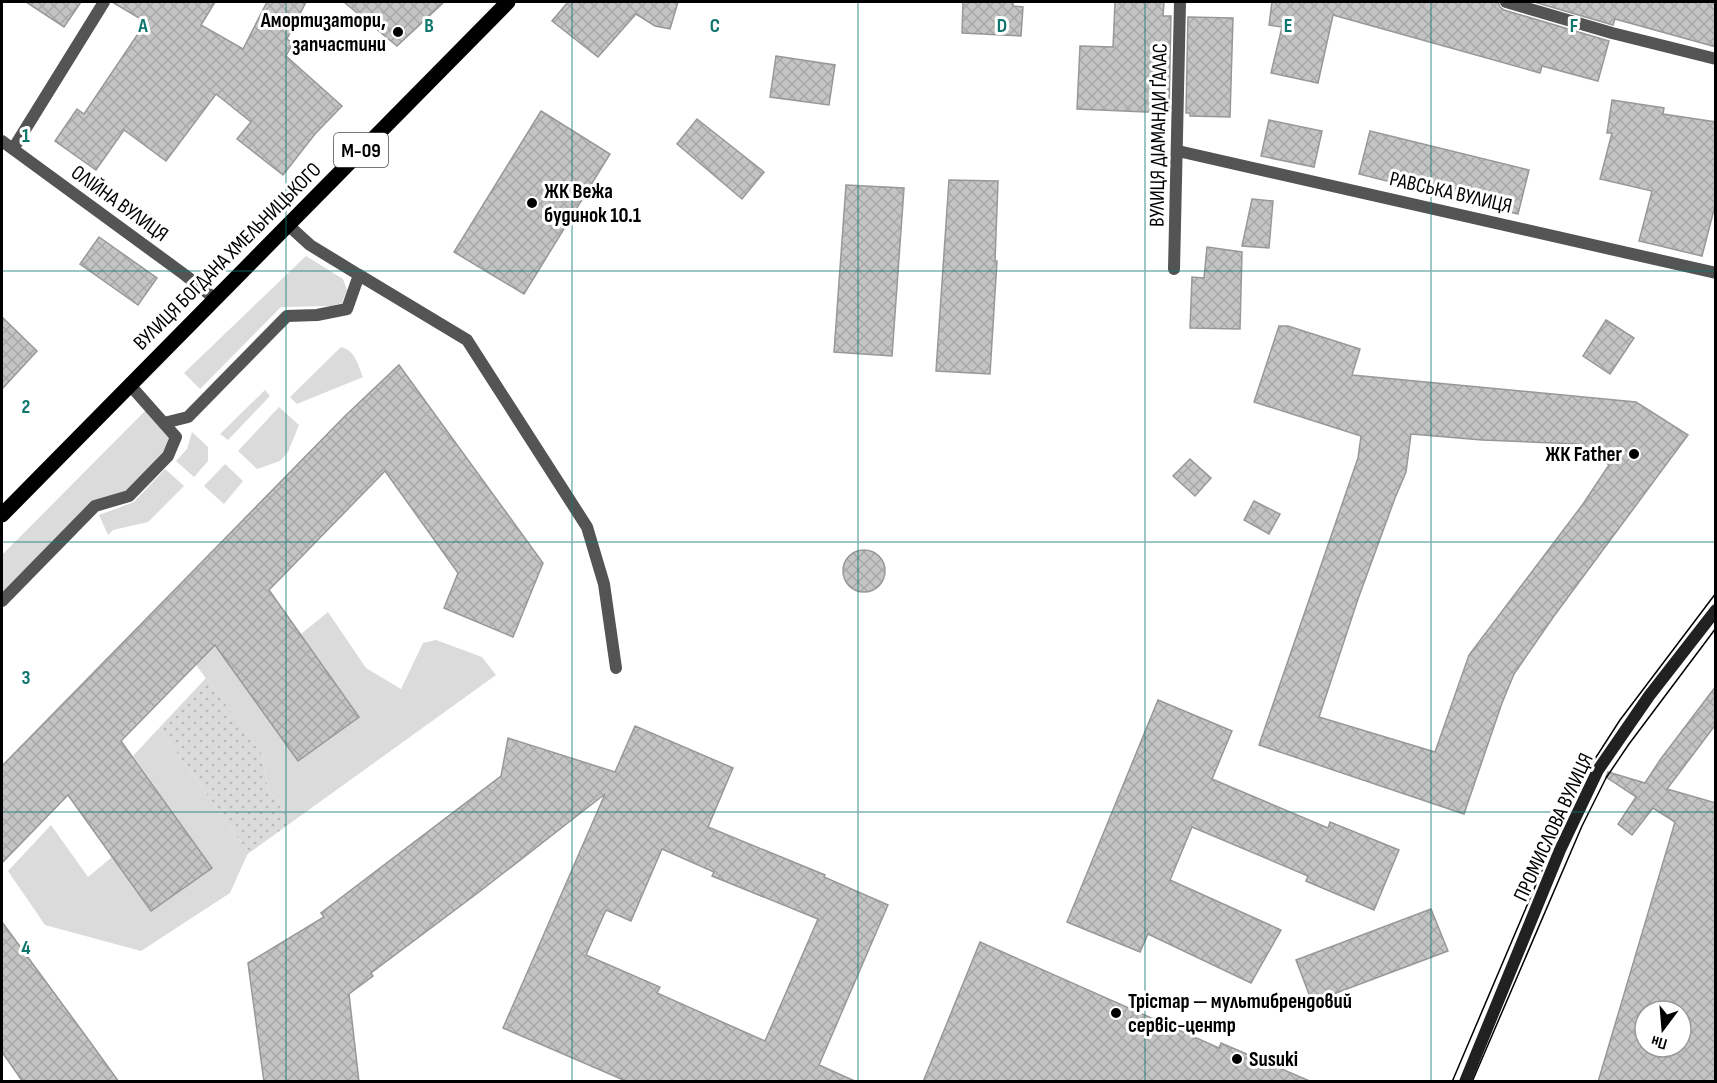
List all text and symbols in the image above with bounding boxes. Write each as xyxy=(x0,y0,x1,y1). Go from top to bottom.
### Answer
place label: Амортизатори, запчастини xyxy=(260,8,386,57)
text: A xyxy=(137,14,148,38)
text: B xyxy=(424,14,434,38)
text: C xyxy=(710,14,720,38)
text: D xyxy=(997,14,1007,38)
text: E xyxy=(1284,14,1292,38)
text: F xyxy=(1570,14,1578,38)
marker: Амортизатори, запчастини xyxy=(391,25,405,39)
street label: ВУЛИЦЯ ДІАМАНДИ ҐАЛАС xyxy=(1144,43,1173,227)
text: 1 xyxy=(22,124,30,148)
road number: М-09 xyxy=(334,133,388,167)
street label: ВУЛИЦЯ БОГДАНА ХМЕЛЬНИЦЬКОГО xyxy=(128,157,326,355)
street label: ОЛІЙНА ВУЛИЦЯ xyxy=(66,160,173,247)
street label: РАВСЬКА ВУЛИЦЯ xyxy=(1387,166,1515,219)
place label: ЖК Вежа будинок 10.1 xyxy=(544,179,641,228)
marker: ЖК Вежа будинок 10.1 xyxy=(525,196,539,210)
text: 2 xyxy=(22,395,30,419)
place label: ЖК Father xyxy=(1545,442,1623,467)
marker: ЖК Father xyxy=(1627,447,1641,461)
text: 3 xyxy=(22,666,31,690)
street label: ПРОМИСЛОВА ВУЛИЦЯ xyxy=(1508,749,1599,905)
text: 4 xyxy=(21,936,31,960)
place label: Трістар — мультибрендовий сервіс-центр xyxy=(1128,989,1352,1038)
north arrow xyxy=(1633,999,1693,1059)
marker: Трістар — мультибрендовий сервіс-центр xyxy=(1109,1006,1123,1020)
text: Пн xyxy=(1649,1031,1669,1053)
place label: Susuki xyxy=(1249,1047,1298,1072)
marker: Susuki xyxy=(1230,1052,1244,1066)

